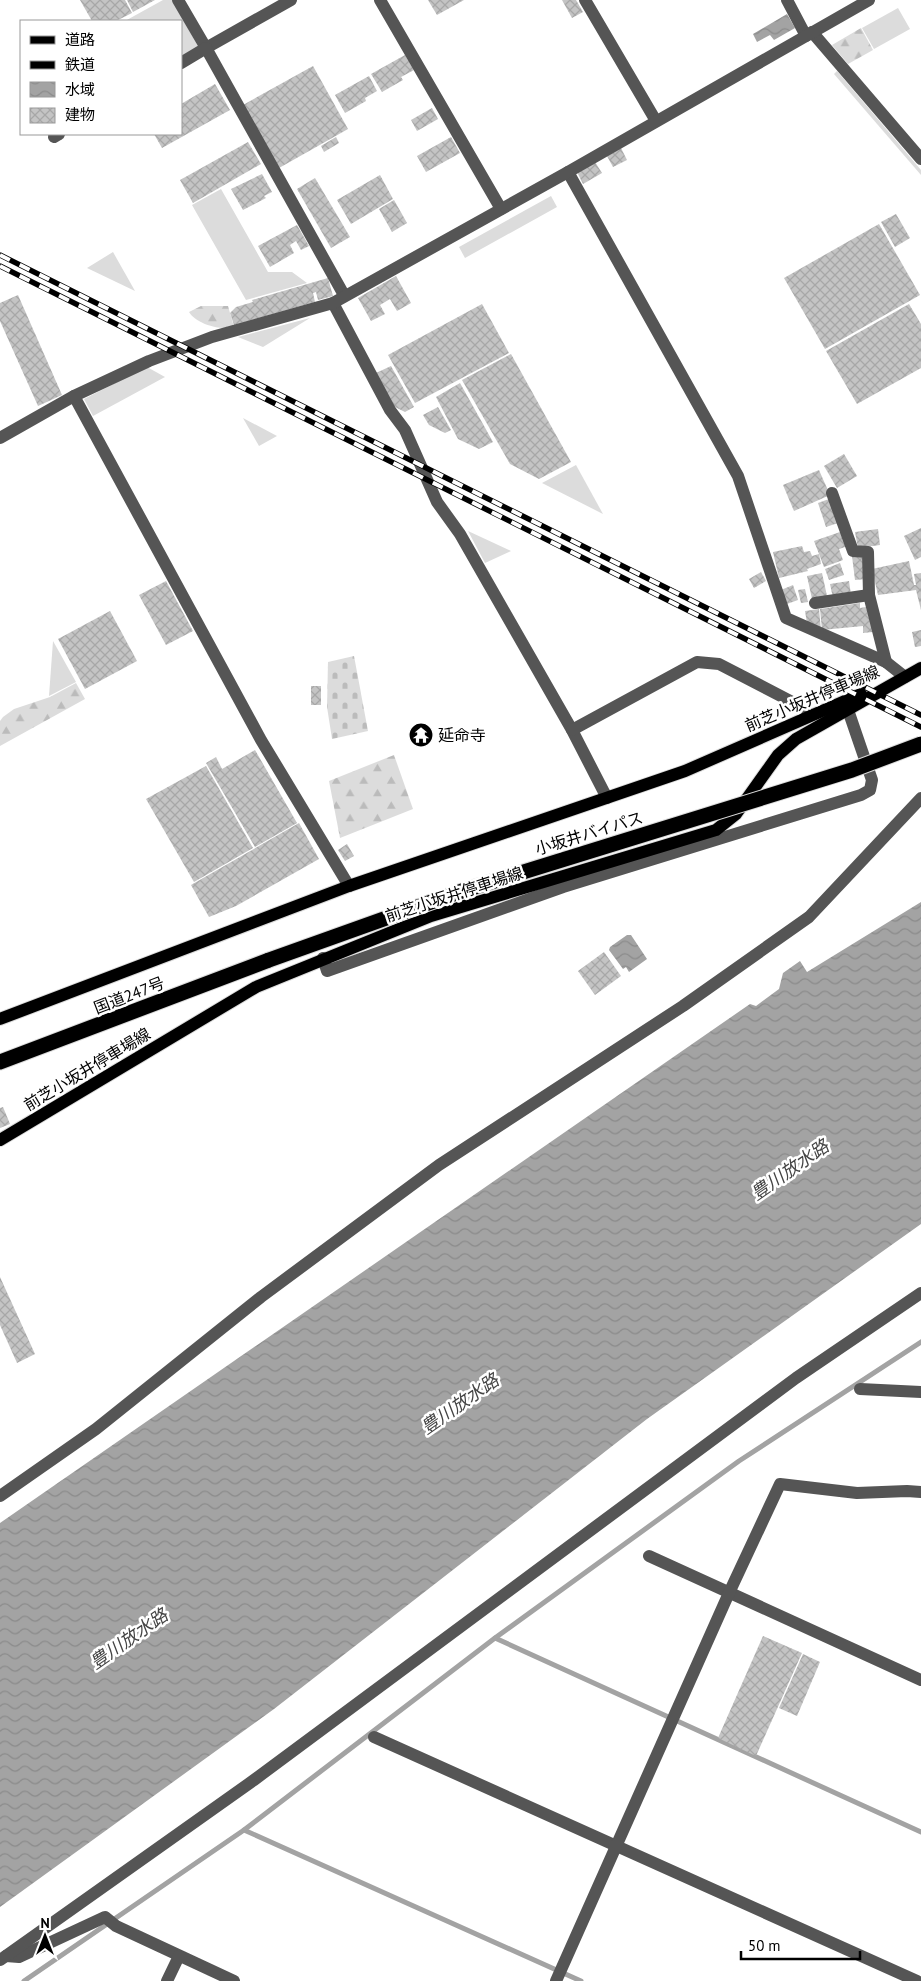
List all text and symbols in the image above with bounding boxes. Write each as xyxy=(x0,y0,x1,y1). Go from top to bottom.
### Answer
legend xyxy=(20,20,182,135)
text: 道路 xyxy=(65,30,95,49)
text: 鉄道 xyxy=(65,55,95,74)
text: 水域 xyxy=(65,80,95,99)
text: 建物 xyxy=(65,105,95,124)
street label: 前芝小坂井停車場線 xyxy=(742,661,882,735)
temple icon: 延命寺 xyxy=(408,722,434,748)
place label: 延命寺 xyxy=(438,725,486,745)
street label: 小坂井バイパス xyxy=(533,807,645,859)
street label: 前芝小坂井停車場線 xyxy=(382,862,526,926)
street label: 国道247号 xyxy=(91,972,167,1018)
street label: 前芝小坂井停車場線 xyxy=(20,1023,154,1115)
water label: 豊川放水路 xyxy=(746,1133,835,1205)
water label: 豊川放水路 xyxy=(416,1367,505,1439)
water label: 豊川放水路 xyxy=(85,1602,174,1674)
north arrow xyxy=(20,1911,70,1961)
text: N xyxy=(40,1914,50,1932)
scale bar xyxy=(741,1928,860,1960)
text: 50 m xyxy=(748,1936,781,1955)

